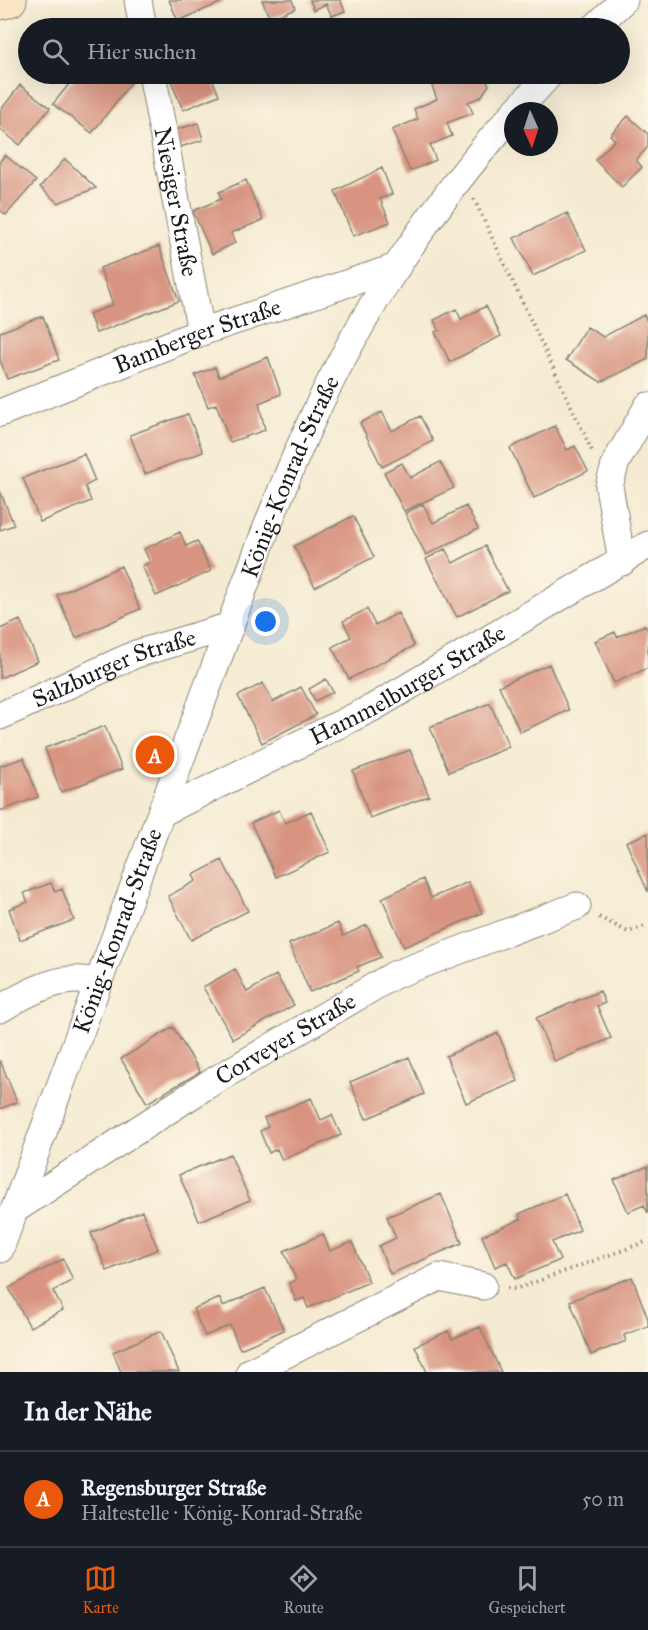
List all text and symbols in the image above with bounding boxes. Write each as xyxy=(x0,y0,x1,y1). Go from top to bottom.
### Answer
search box xyxy=(18,18,630,84)
icon: search xyxy=(39,35,72,68)
text: Hier suchen xyxy=(87,38,196,65)
north arrow xyxy=(504,102,558,156)
street label: Niesiger Straße xyxy=(147,125,205,279)
street label: Bamberger Straße xyxy=(109,292,285,381)
street label: König-Konrad-Straße xyxy=(234,371,346,582)
your location xyxy=(251,607,280,636)
street label: Hammelburger Straße xyxy=(305,618,511,752)
street label: Salzburger Straße xyxy=(27,622,199,714)
pin: A xyxy=(136,732,174,777)
street label: König-Konrad-Straße xyxy=(66,824,169,1038)
street label: Corveyer Straße xyxy=(210,986,361,1092)
text: In der Nähe xyxy=(24,1395,152,1427)
text: Regensburger Straße xyxy=(81,1474,266,1501)
text: A xyxy=(37,1487,50,1511)
text: 50 m xyxy=(582,1487,624,1511)
text: Haltestelle · König-Konrad-Straße xyxy=(81,1501,363,1525)
tab: Karte xyxy=(82,1562,119,1617)
tab: Route xyxy=(284,1562,324,1617)
tab: Gespeichert xyxy=(488,1562,566,1617)

